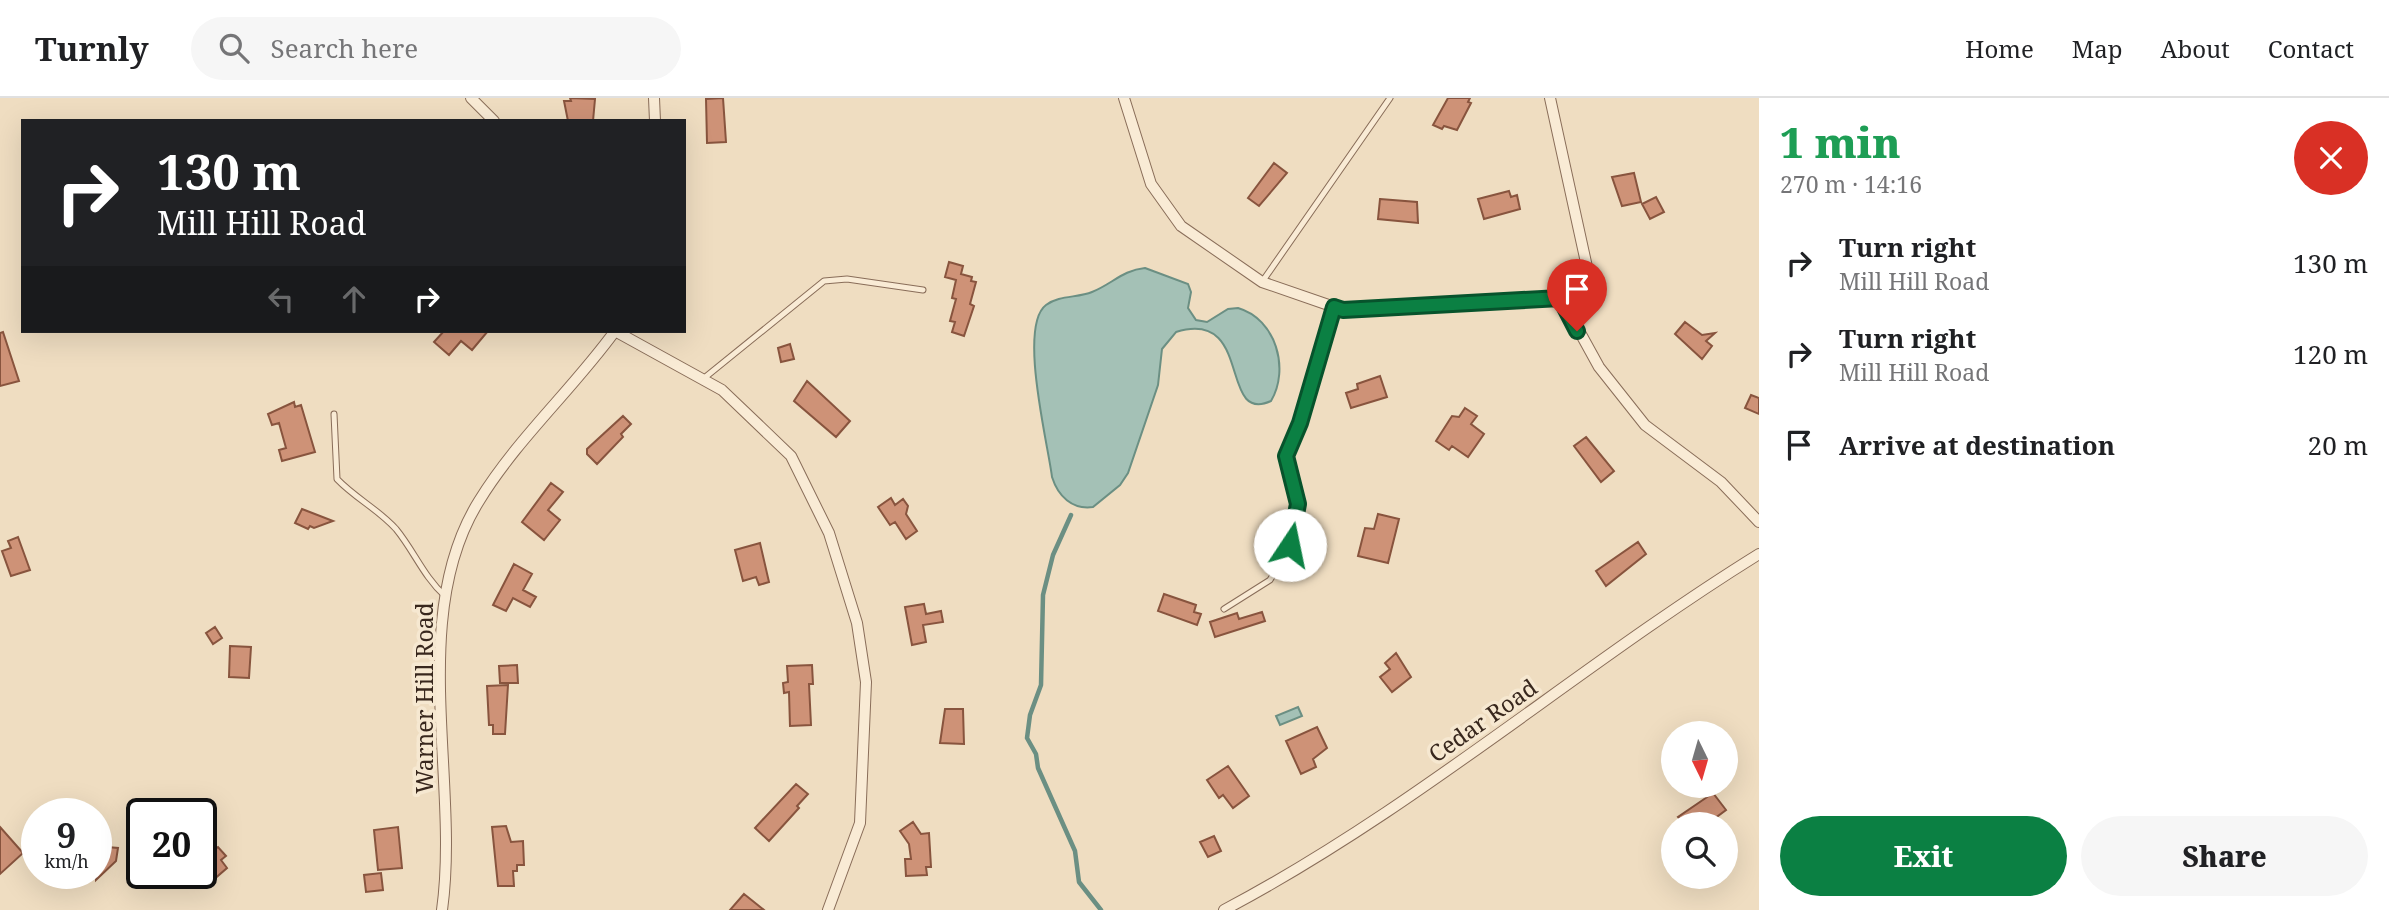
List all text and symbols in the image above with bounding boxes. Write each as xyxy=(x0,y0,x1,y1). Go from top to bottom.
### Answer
search box xyxy=(191,17,681,80)
text: Turnly xyxy=(35,26,149,71)
icon: search xyxy=(215,29,253,67)
text: Search here xyxy=(271,30,418,66)
text: Home xyxy=(1965,32,2034,65)
text: Map xyxy=(2072,32,2123,65)
text: About xyxy=(2161,32,2230,65)
text: Contact xyxy=(2268,32,2354,65)
text: 1 min xyxy=(1780,113,1901,170)
button: close xyxy=(2294,121,2368,195)
text: 130 m xyxy=(157,138,301,204)
icon: right xyxy=(42,147,133,238)
text: 270 m · 14:16 xyxy=(1780,168,1922,200)
text: Mill Hill Road xyxy=(157,201,366,244)
text: Turn right xyxy=(1839,229,1976,265)
icon: right xyxy=(1780,244,1818,282)
text: 130 m xyxy=(2293,245,2368,281)
pin xyxy=(1547,259,1607,331)
text: Mill Hill Road xyxy=(1839,265,1989,297)
icon: arrive xyxy=(1558,270,1596,308)
icon: left xyxy=(262,280,300,318)
icon: ahead xyxy=(335,280,373,318)
icon: right xyxy=(408,280,446,318)
text: Turn right xyxy=(1839,320,1976,356)
icon: right xyxy=(1780,335,1818,373)
text: 120 m xyxy=(2293,336,2368,372)
text: Mill Hill Road xyxy=(1839,356,1989,388)
icon: arrive xyxy=(1780,426,1818,464)
text: Arrive at destination xyxy=(1839,427,2115,463)
text: 20 m xyxy=(2308,427,2368,463)
position arrow xyxy=(1253,508,1327,582)
street label: Warner Hill Road xyxy=(408,602,440,794)
street label: Cedar Road xyxy=(1422,671,1543,769)
north arrow xyxy=(1661,721,1738,798)
map controls xyxy=(1661,721,1738,889)
speed limit sign: 20 xyxy=(126,798,217,889)
text: 9 xyxy=(57,811,76,858)
button: search xyxy=(1661,812,1738,889)
button: Exit xyxy=(1780,816,2067,896)
button: Share xyxy=(2081,816,2368,896)
text: km/h xyxy=(44,849,89,873)

